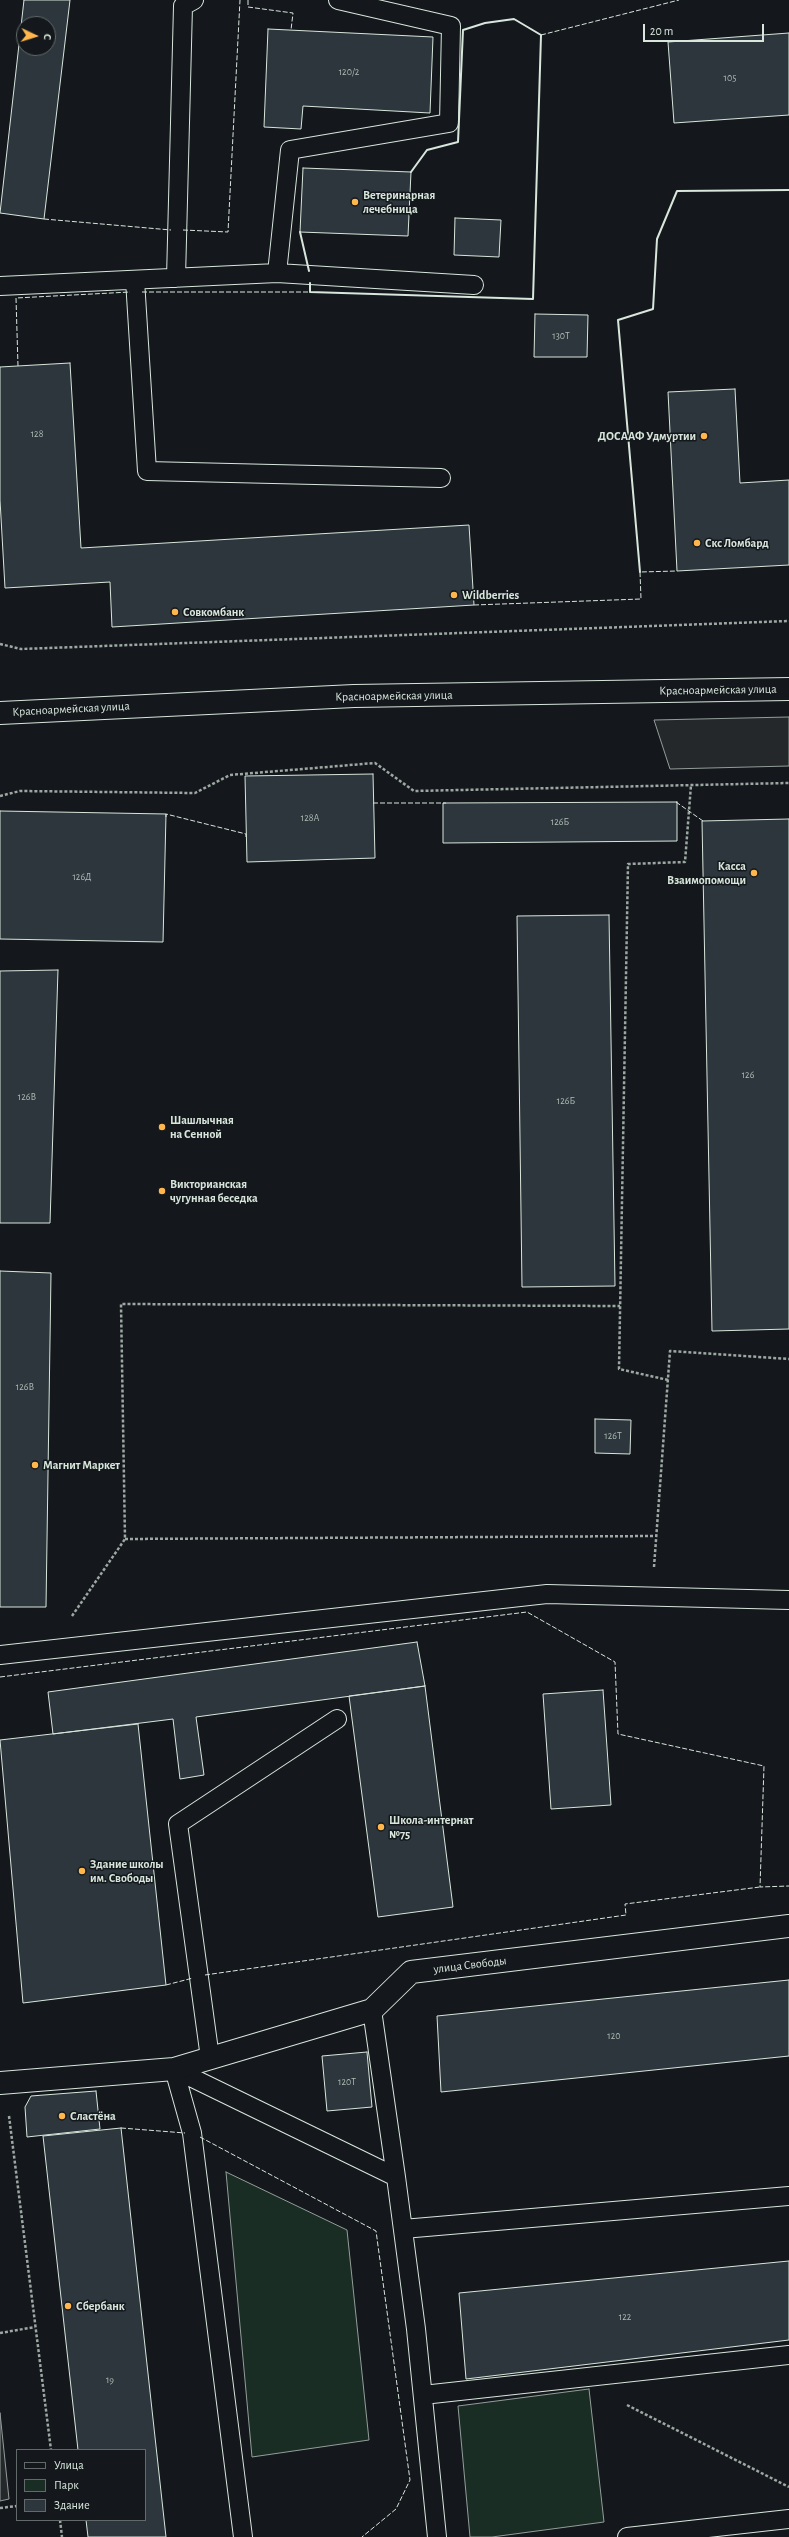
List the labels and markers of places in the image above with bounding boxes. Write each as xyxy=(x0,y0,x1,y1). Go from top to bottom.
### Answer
place label: Ветеринарная лечебница xyxy=(363,188,435,216)
marker: Ветеринарная лечебница xyxy=(350,197,360,207)
place label: ДОСААФ Удмуртии xyxy=(598,429,696,443)
marker: ДОСААФ Удмуртии xyxy=(699,431,709,441)
place label: Скс Ломбард xyxy=(705,536,769,550)
marker: Скс Ломбард xyxy=(692,538,702,548)
place label: Wildberries xyxy=(462,588,519,602)
marker: Wildberries xyxy=(449,590,459,600)
place label: Совкомбанк xyxy=(183,605,244,619)
marker: Совкомбанк xyxy=(170,607,180,617)
place label: Касса Взаимопомощи xyxy=(667,859,746,887)
marker: Касса Взаимопомощи xyxy=(749,868,759,878)
place label: Шашлычная на Сенной xyxy=(170,1113,234,1141)
marker: Шашлычная на Сенной xyxy=(157,1122,167,1132)
place label: Викторианская чугунная беседка xyxy=(170,1177,258,1205)
marker: Викторианская чугунная беседка xyxy=(157,1186,167,1196)
place label: Магнит Маркет xyxy=(43,1458,120,1472)
marker: Магнит Маркет xyxy=(30,1460,40,1470)
place label: Школа-интернат №75 xyxy=(389,1813,474,1841)
marker: Школа-интернат №75 xyxy=(376,1822,386,1832)
place label: Здание школы им. Свободы xyxy=(90,1857,163,1885)
marker: Здание школы им. Свободы xyxy=(77,1866,87,1876)
place label: Сластёна xyxy=(70,2109,116,2123)
marker: Сластёна xyxy=(57,2111,67,2121)
place label: Сбербанк xyxy=(76,2299,125,2313)
marker: Сбербанк xyxy=(63,2301,73,2311)

